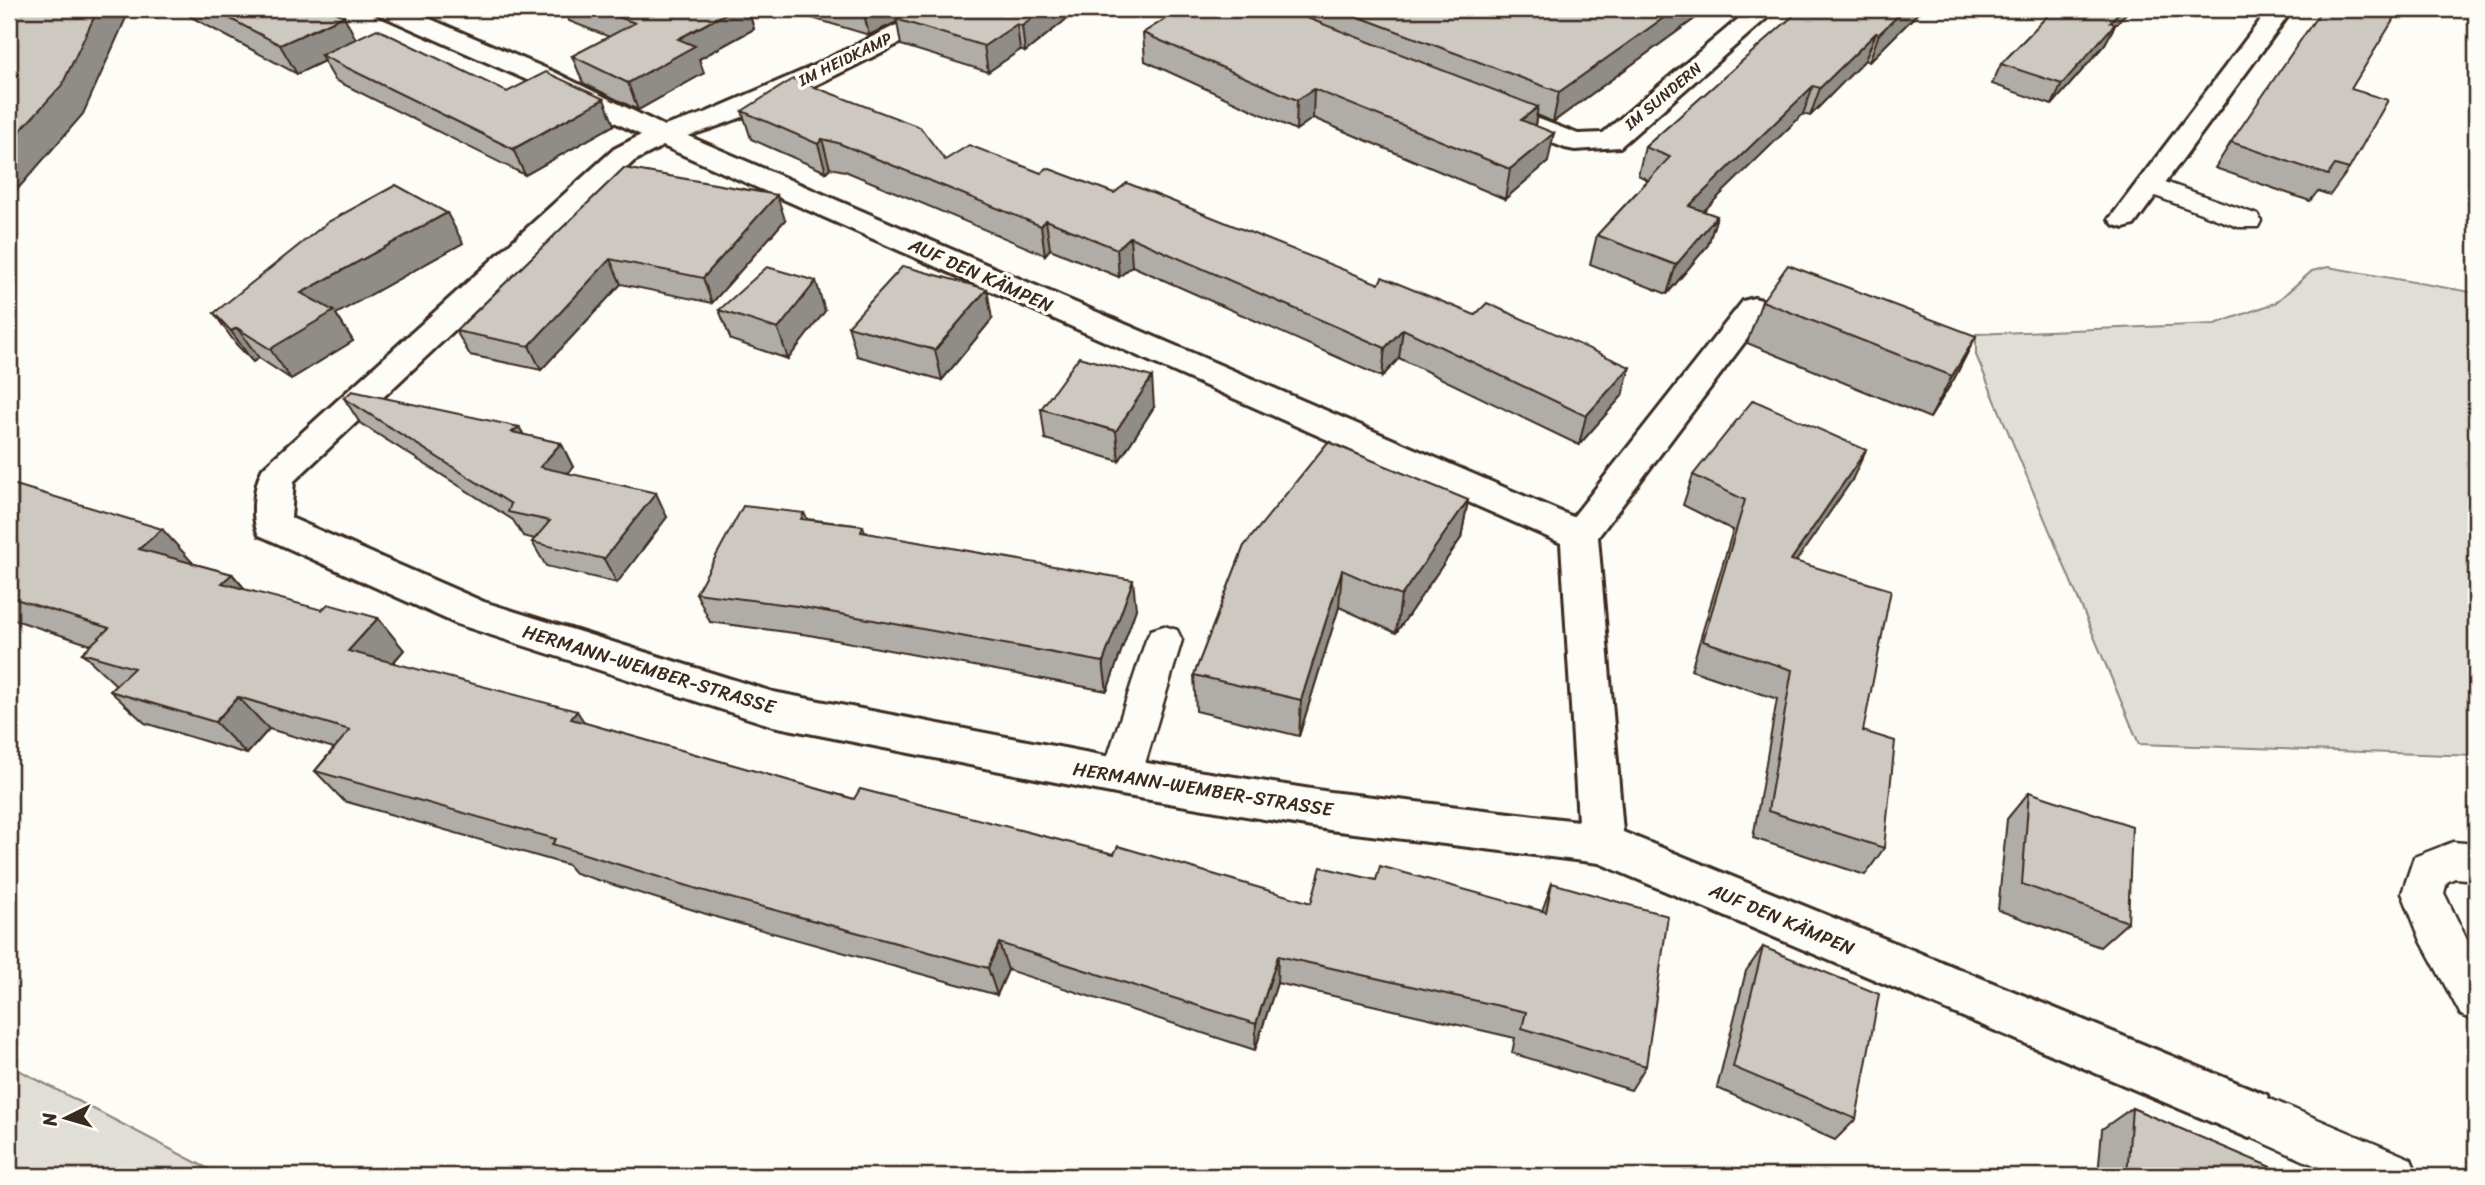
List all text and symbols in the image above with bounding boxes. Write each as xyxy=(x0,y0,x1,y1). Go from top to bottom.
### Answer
street label: IM HEIDKAMP xyxy=(792,23,898,95)
street label: IM SUNDERN xyxy=(1617,54,1709,138)
street label: AUF DEN KÄMPEN xyxy=(902,228,1059,322)
street label: HERMANN-WEMBER-STRASSE xyxy=(519,615,781,724)
street label: HERMANN-WEMBER-STRASSE xyxy=(1071,752,1337,826)
street label: AUF DEN KÄMPEN xyxy=(1703,873,1860,965)
north arrow xyxy=(32,1084,102,1154)
text: N xyxy=(32,1111,67,1128)

